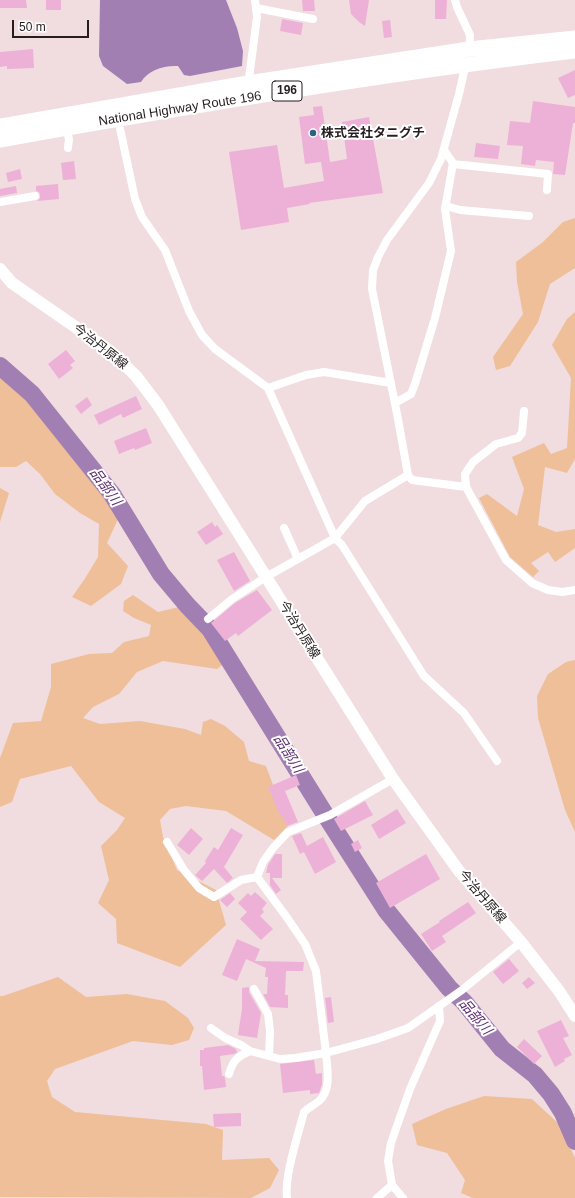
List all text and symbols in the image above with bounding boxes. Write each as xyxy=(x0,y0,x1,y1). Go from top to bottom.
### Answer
scale bar xyxy=(14,12,91,38)
text: 50 m xyxy=(19,20,46,34)
road number: 196 xyxy=(272,81,302,101)
street label: National Highway Route 196 xyxy=(97,88,263,130)
place label: 株式会社タニグチ xyxy=(321,125,425,141)
marker: 株式会社タニグチ xyxy=(308,128,318,138)
street label: 今治丹原線 xyxy=(70,321,130,373)
water label: 品部川 xyxy=(86,465,124,509)
street label: 今治丹原線 xyxy=(275,598,323,662)
water label: 品部川 xyxy=(270,732,306,776)
street label: 今治丹原線 xyxy=(455,867,509,927)
water label: 品部川 xyxy=(455,996,495,1038)

